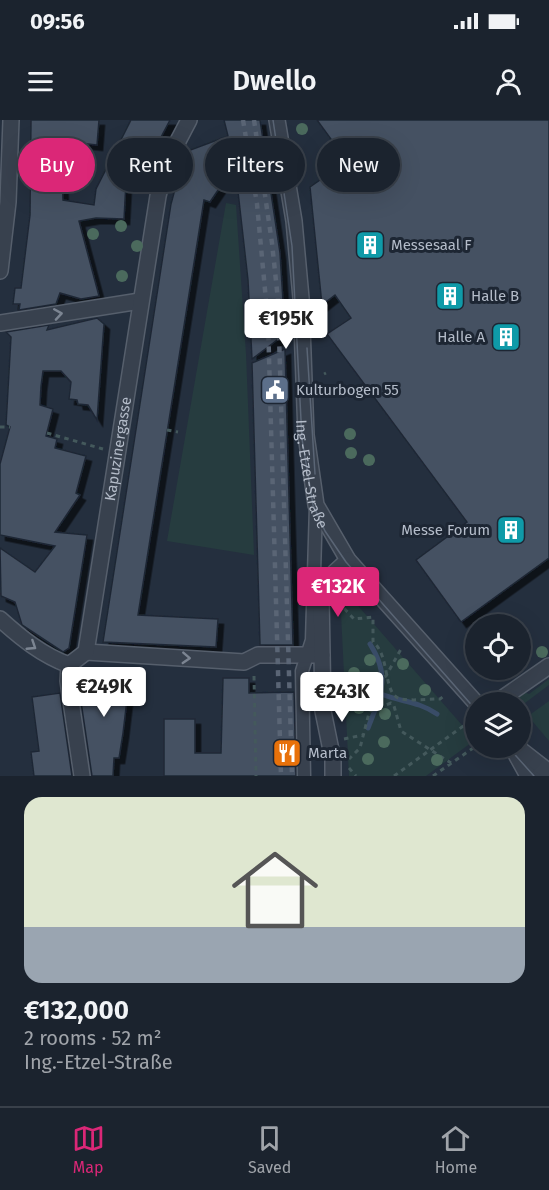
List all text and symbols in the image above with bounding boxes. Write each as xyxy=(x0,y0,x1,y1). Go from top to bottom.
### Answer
text: 09:56 xyxy=(30,8,85,35)
icon: menu xyxy=(24,65,57,98)
text: Dwello xyxy=(232,65,317,97)
icon: person xyxy=(492,65,525,98)
chip: Buy xyxy=(18,138,95,192)
chip: Rent xyxy=(107,138,193,192)
chip: Filters xyxy=(205,138,305,192)
chip: New xyxy=(317,138,400,192)
building icon: Messesaal F xyxy=(354,229,386,261)
place label: Messesaal F xyxy=(391,236,472,254)
building icon: Halle B xyxy=(434,280,466,312)
place label: Halle B xyxy=(471,287,519,305)
pin: €195K xyxy=(244,299,328,350)
text: €195K xyxy=(258,306,314,330)
one-way arrow xyxy=(53,308,62,320)
building icon: Halle A xyxy=(490,321,522,353)
place label: Halle A xyxy=(437,328,485,346)
public building icon: Kulturbogen 55 xyxy=(259,374,291,406)
place label: Kulturbogen 55 xyxy=(296,381,399,399)
street label: Kapuzinergasse xyxy=(101,395,135,502)
street label: Ing.-Etzel-Straße xyxy=(292,419,332,532)
building icon: Messe Forum xyxy=(495,514,527,546)
place label: Messe Forum xyxy=(401,521,490,539)
pin: €132K xyxy=(296,567,380,618)
text: €132K xyxy=(311,574,365,598)
map controls xyxy=(465,614,531,758)
button: locate xyxy=(465,614,531,680)
one-way arrow xyxy=(26,638,36,650)
one-way arrow xyxy=(182,652,191,665)
pin: €249K xyxy=(62,667,146,718)
pin: €243K xyxy=(300,672,384,723)
text: €249K xyxy=(76,674,132,698)
text: €243K xyxy=(314,679,370,703)
button: layers xyxy=(465,692,531,758)
restaurant icon: Marta xyxy=(271,737,303,769)
place label: Marta xyxy=(308,744,347,762)
icon: home xyxy=(221,836,329,944)
text: €132,000 xyxy=(24,995,129,1026)
text: 2 rooms · 52 m² xyxy=(24,1026,162,1050)
text: Ing.-Etzel-Straße xyxy=(24,1050,173,1074)
tab: Map xyxy=(72,1122,105,1177)
tab: Saved xyxy=(248,1122,291,1177)
tab: Home xyxy=(435,1122,477,1177)

